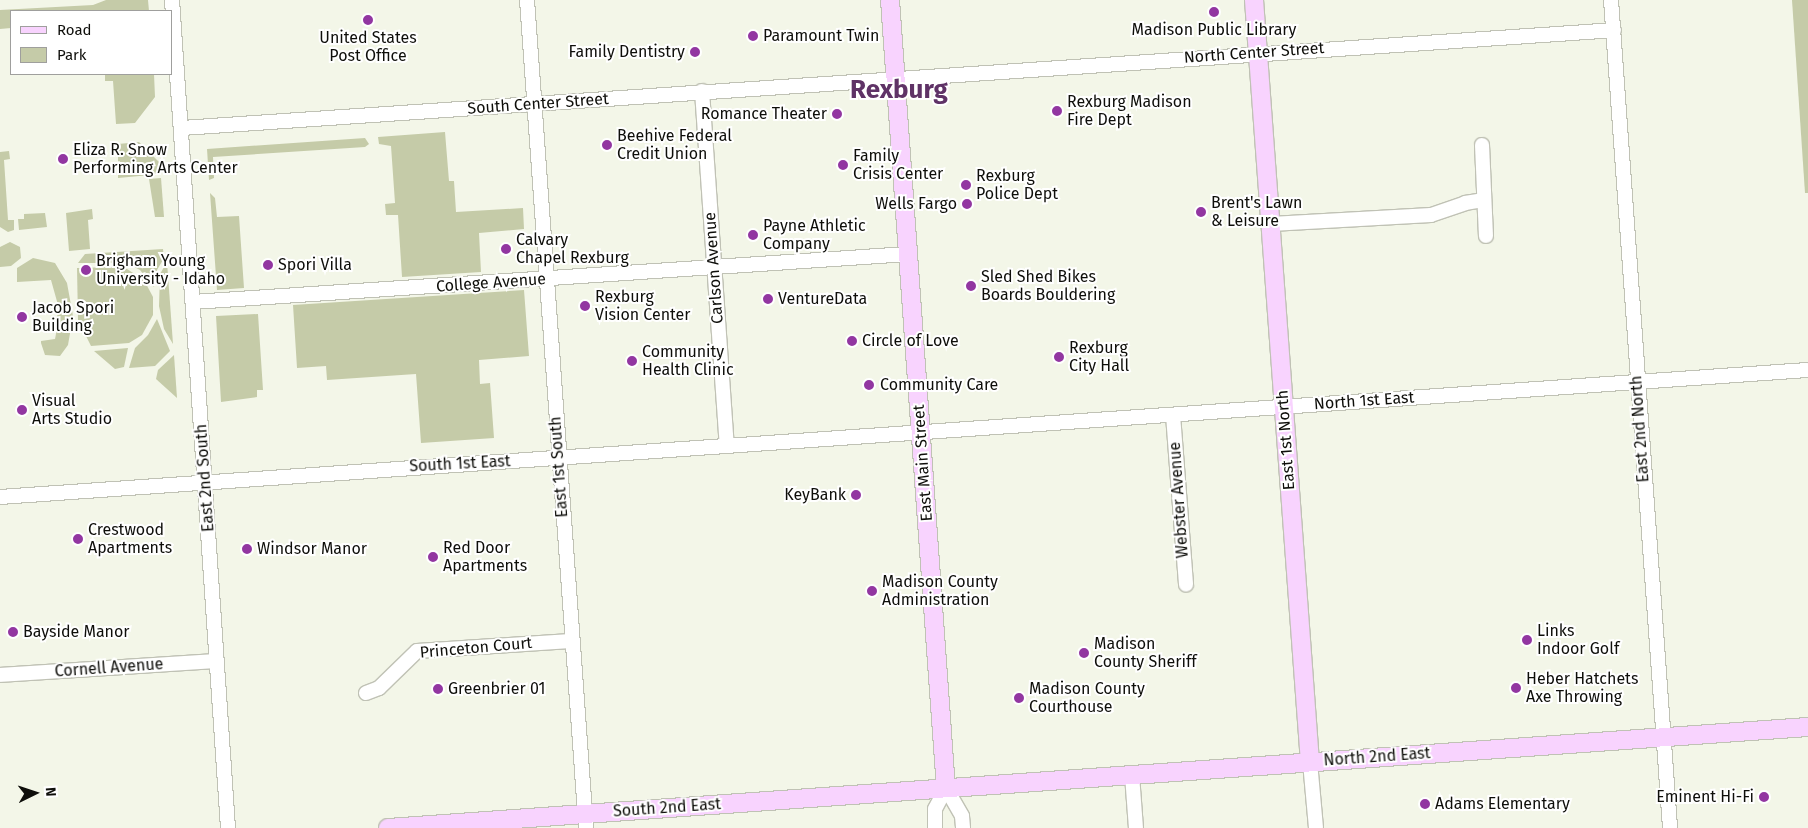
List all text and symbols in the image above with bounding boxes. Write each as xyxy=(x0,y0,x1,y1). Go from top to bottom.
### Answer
marker: Madison Public Library xyxy=(1208,6,1220,18)
legend xyxy=(10,10,172,75)
marker: United States Post Office xyxy=(362,14,374,26)
place label: Madison Public Library xyxy=(1132,20,1296,40)
text: Road xyxy=(57,21,92,39)
place label: Paramount Twin xyxy=(763,26,879,46)
place label: United States Post Office xyxy=(319,28,417,66)
marker: Paramount Twin xyxy=(747,30,759,42)
street label: North Center Street xyxy=(1183,39,1325,67)
place label: Family Dentistry xyxy=(569,42,685,62)
text: Park xyxy=(57,46,87,64)
marker: Family Dentistry xyxy=(689,46,701,58)
district label: Rexburg xyxy=(850,74,948,106)
street label: South Center Street xyxy=(467,89,609,119)
place label: Rexburg Madison Fire Dept xyxy=(1067,92,1192,130)
place label: Romance Theater xyxy=(701,104,827,124)
marker: Rexburg Madison Fire Dept xyxy=(1051,105,1063,117)
marker: Romance Theater xyxy=(831,108,843,120)
place label: Beehive Federal Credit Union xyxy=(617,126,732,164)
marker: Beehive Federal Credit Union xyxy=(601,139,613,151)
place label: Eliza R. Snow Performing Arts Center xyxy=(73,140,238,178)
place label: Family Crisis Center xyxy=(853,146,943,184)
marker: Eliza R. Snow Performing Arts Center xyxy=(57,153,69,165)
marker: Family Crisis Center xyxy=(837,159,849,171)
place label: Rexburg Police Dept xyxy=(976,166,1058,204)
marker: Rexburg Police Dept xyxy=(960,179,972,191)
place label: Brent's Lawn & Leisure xyxy=(1211,193,1302,231)
place label: Wells Fargo xyxy=(875,194,957,214)
marker: Wells Fargo xyxy=(961,198,973,210)
marker: Brent's Lawn & Leisure xyxy=(1195,206,1207,218)
street label: Carlson Avenue xyxy=(701,212,727,324)
place label: Payne Athletic Company xyxy=(763,216,866,254)
marker: Payne Athletic Company xyxy=(747,229,759,241)
place label: Calvary Chapel Rexburg xyxy=(516,230,629,268)
marker: Calvary Chapel Rexburg xyxy=(500,243,512,255)
place label: Brigham Young University - Idaho xyxy=(96,251,225,289)
place label: Spori Villa xyxy=(278,255,352,275)
marker: Spori Villa xyxy=(262,259,274,271)
marker: Brigham Young University - Idaho xyxy=(80,264,92,276)
place label: Sled Shed Bikes Boards Bouldering xyxy=(981,267,1115,305)
street label: College Avenue xyxy=(435,270,547,296)
marker: Sled Shed Bikes Boards Bouldering xyxy=(965,280,977,292)
place label: Rexburg Vision Center xyxy=(595,287,691,325)
place label: VentureData xyxy=(778,289,867,309)
marker: VentureData xyxy=(762,293,774,305)
place label: Jacob Spori Building xyxy=(32,298,114,336)
marker: Rexburg Vision Center xyxy=(579,300,591,312)
marker: Jacob Spori Building xyxy=(16,311,28,323)
place label: Circle of Love xyxy=(862,331,959,351)
marker: Circle of Love xyxy=(846,335,858,347)
place label: Rexburg City Hall xyxy=(1069,338,1129,376)
place label: Community Health Clinic xyxy=(642,342,734,380)
marker: Rexburg City Hall xyxy=(1053,351,1065,363)
marker: Community Health Clinic xyxy=(626,355,638,367)
place label: Community Care xyxy=(880,375,998,395)
street label: East 2nd North xyxy=(1627,375,1653,483)
marker: Community Care xyxy=(862,378,876,392)
street label: North 1st East xyxy=(1313,388,1415,414)
street label: East 1st North xyxy=(1273,389,1299,491)
place label: Visual Arts Studio xyxy=(32,391,112,429)
marker: Visual Arts Studio xyxy=(16,404,28,416)
street label: East Main Street xyxy=(909,404,937,522)
street label: East 1st South xyxy=(546,416,572,518)
street label: East 2nd South xyxy=(192,423,218,533)
street label: Webster Avenue xyxy=(1165,441,1193,559)
street label: South 1st East xyxy=(409,452,511,476)
place label: KeyBank xyxy=(784,485,846,505)
marker: KeyBank xyxy=(850,489,862,501)
place label: Crestwood Apartments xyxy=(88,520,172,558)
marker: Crestwood Apartments xyxy=(72,533,84,545)
place label: Red Door Apartments xyxy=(443,538,527,576)
place label: Windsor Manor xyxy=(257,539,367,559)
marker: Windsor Manor xyxy=(241,543,253,555)
marker: Red Door Apartments xyxy=(427,551,439,563)
place label: Madison County Administration xyxy=(882,572,998,610)
marker: Madison County Administration xyxy=(866,585,878,597)
place label: Links Indoor Golf xyxy=(1537,621,1619,659)
place label: Bayside Manor xyxy=(23,622,130,642)
marker: Bayside Manor xyxy=(7,626,19,638)
street label: Princeton Court xyxy=(419,634,533,662)
place label: Madison County Sheriff xyxy=(1094,634,1197,672)
marker: Links Indoor Golf xyxy=(1521,634,1533,646)
marker: Madison County Sheriff xyxy=(1078,647,1090,659)
street label: Cornell Avenue xyxy=(54,655,164,681)
place label: Heber Hatchets Axe Throwing xyxy=(1526,669,1638,707)
place label: Greenbrier 01 xyxy=(448,679,545,699)
place label: Madison County Courthouse xyxy=(1029,679,1145,717)
marker: Heber Hatchets Axe Throwing xyxy=(1510,682,1522,694)
marker: Greenbrier 01 xyxy=(432,683,444,695)
marker: Madison County Courthouse xyxy=(1013,692,1025,704)
street label: North 2nd East xyxy=(1323,744,1431,770)
north arrow xyxy=(10,768,60,818)
text: N xyxy=(42,787,59,797)
place label: Eminent Hi-Fi xyxy=(1656,787,1754,807)
marker: Eminent Hi-Fi xyxy=(1758,791,1770,803)
place label: Adams Elementary xyxy=(1435,794,1570,814)
street label: South 2nd East xyxy=(612,795,722,821)
marker: Adams Elementary xyxy=(1419,798,1431,810)

